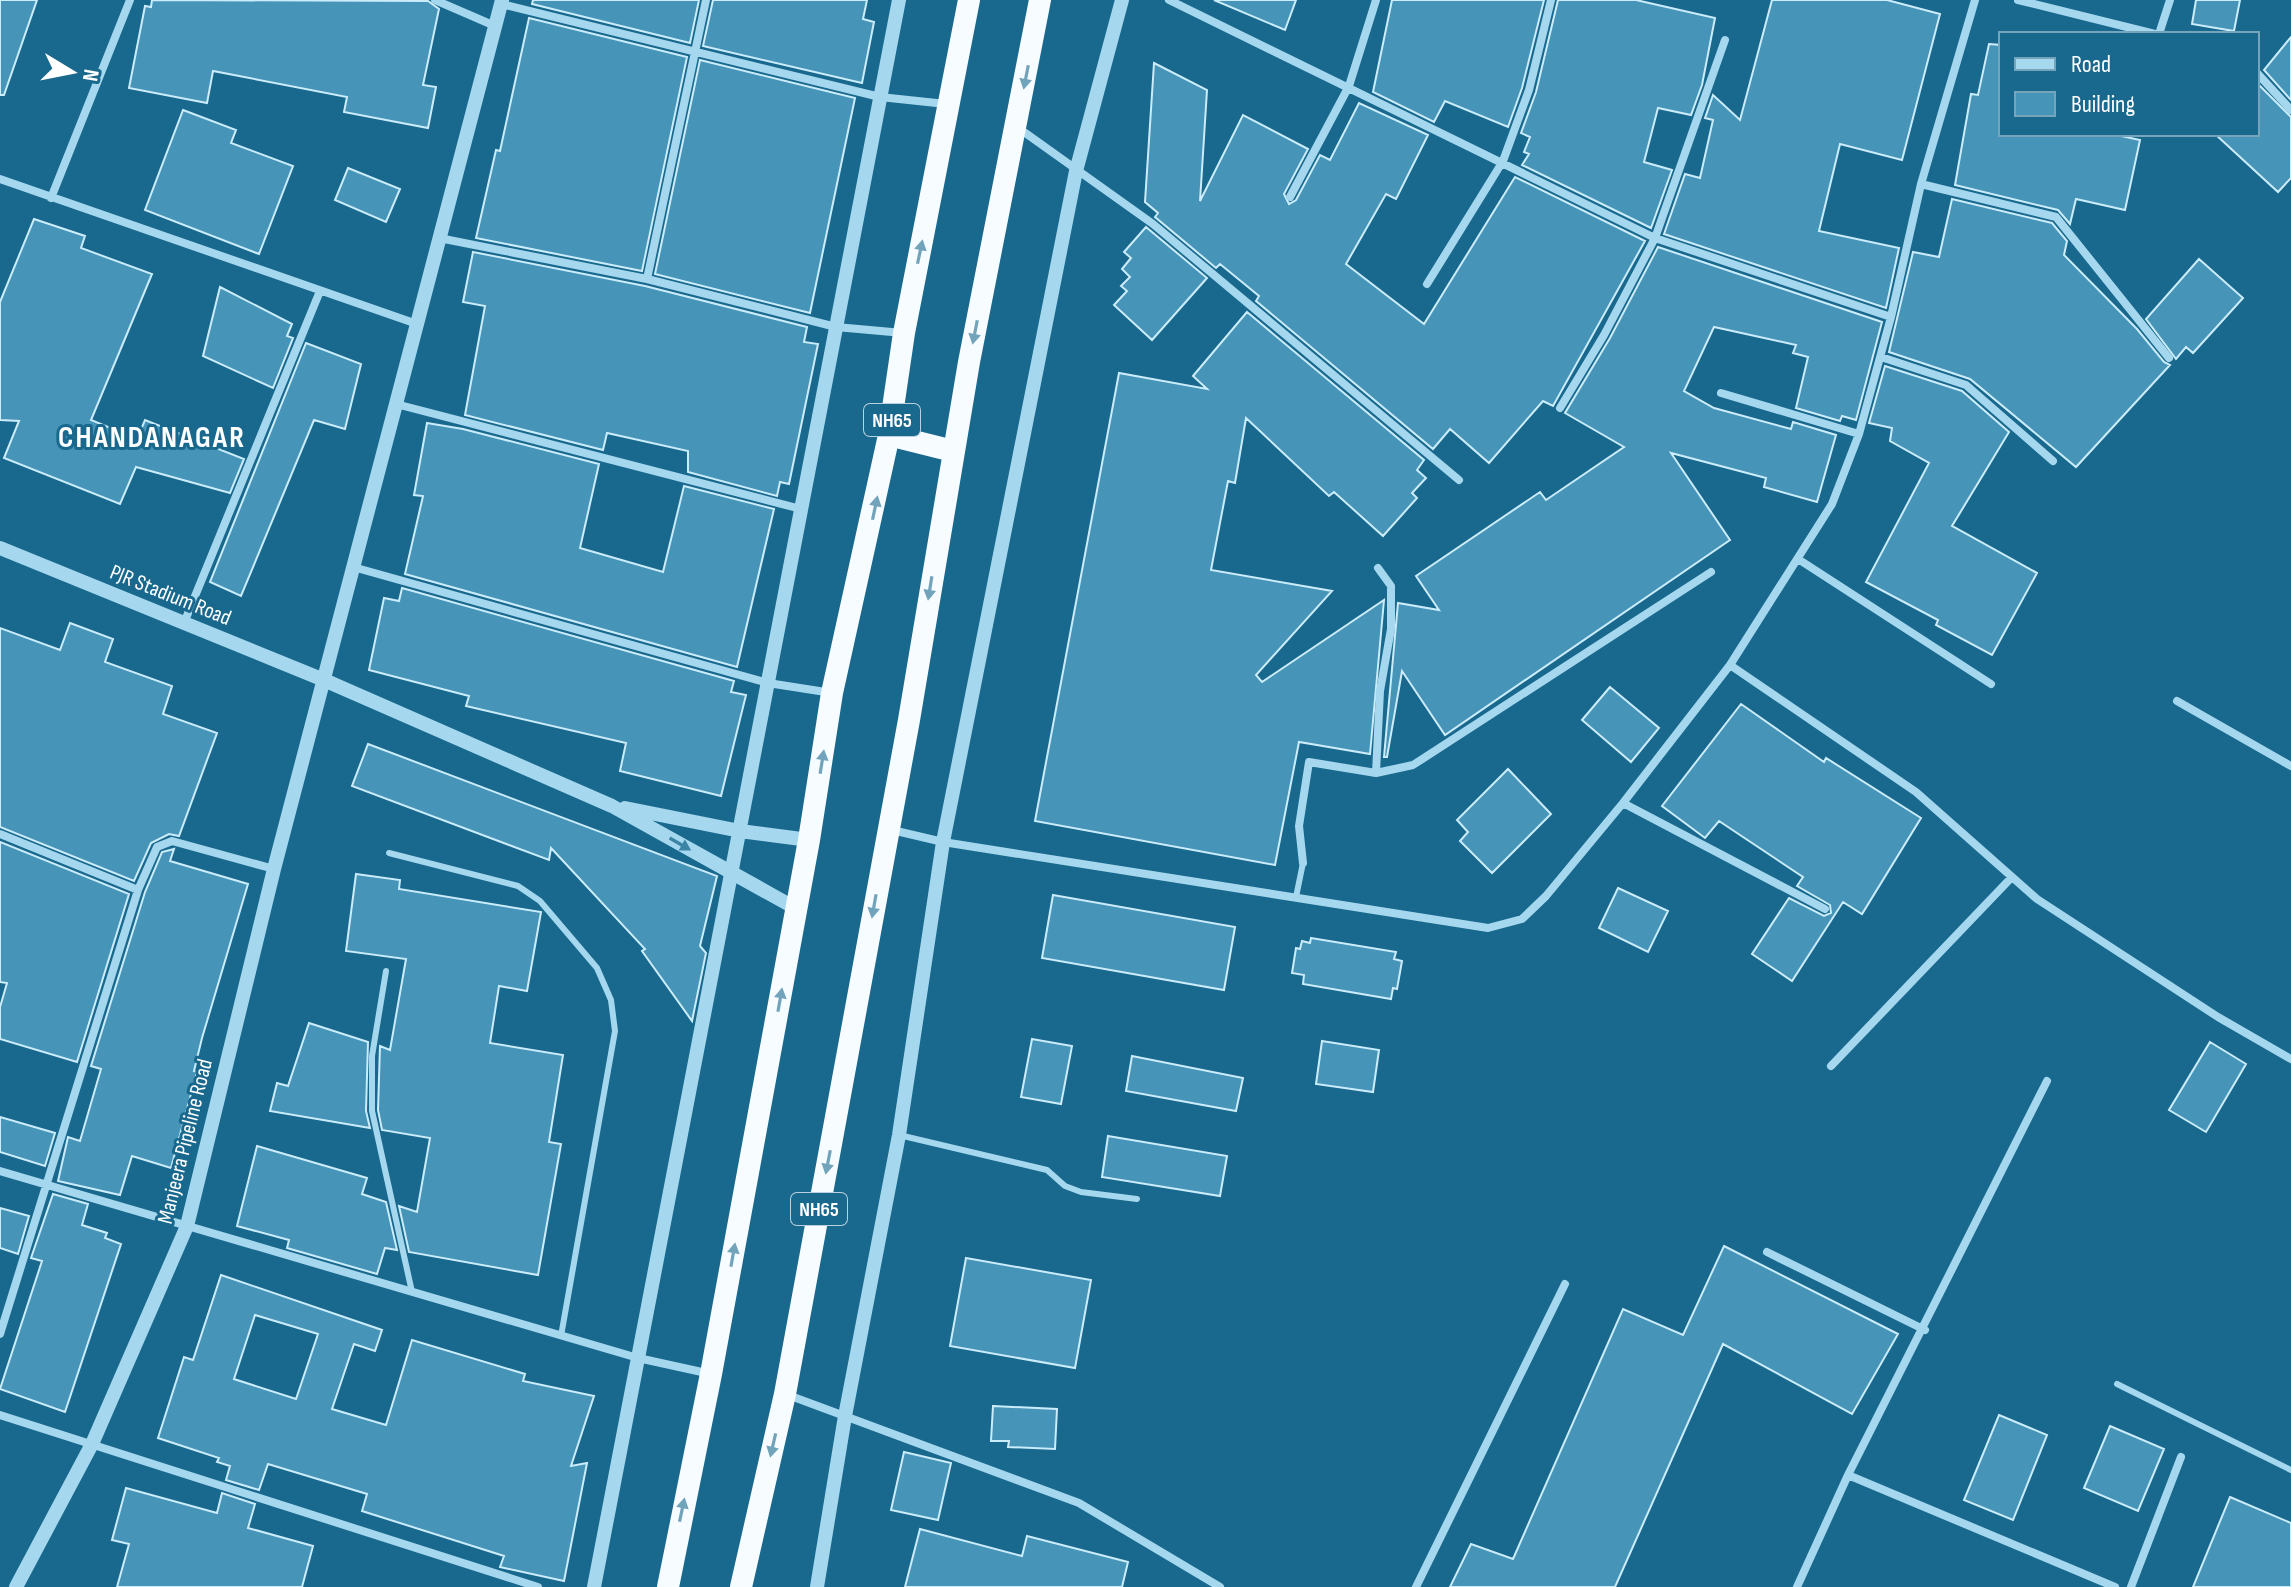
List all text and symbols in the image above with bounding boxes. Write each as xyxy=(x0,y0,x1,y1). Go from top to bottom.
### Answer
north arrow xyxy=(32,32,112,112)
legend xyxy=(1999,32,2259,136)
text: Road xyxy=(2071,50,2111,79)
one-way arrow xyxy=(1019,64,1031,89)
text: N xyxy=(76,67,105,83)
text: Building xyxy=(2071,90,2135,119)
one-way arrow xyxy=(915,240,927,265)
one-way arrow xyxy=(968,319,980,344)
road number: NH65 xyxy=(864,404,920,436)
district label: CHANDANAGAR xyxy=(58,420,246,456)
one-way arrow xyxy=(869,495,881,520)
street label: PJR Stadium Road xyxy=(106,559,235,632)
one-way arrow xyxy=(923,576,935,601)
one-way arrow xyxy=(816,750,828,775)
one-way arrow xyxy=(668,838,691,851)
one-way arrow xyxy=(867,894,879,919)
one-way arrow xyxy=(775,987,787,1012)
street label: Manjeera Pipeline Road xyxy=(152,1056,219,1227)
one-way arrow xyxy=(822,1150,834,1175)
road number: NH65 xyxy=(791,1193,847,1225)
one-way arrow xyxy=(728,1243,740,1268)
one-way arrow xyxy=(767,1432,779,1457)
one-way arrow xyxy=(676,1498,689,1523)

